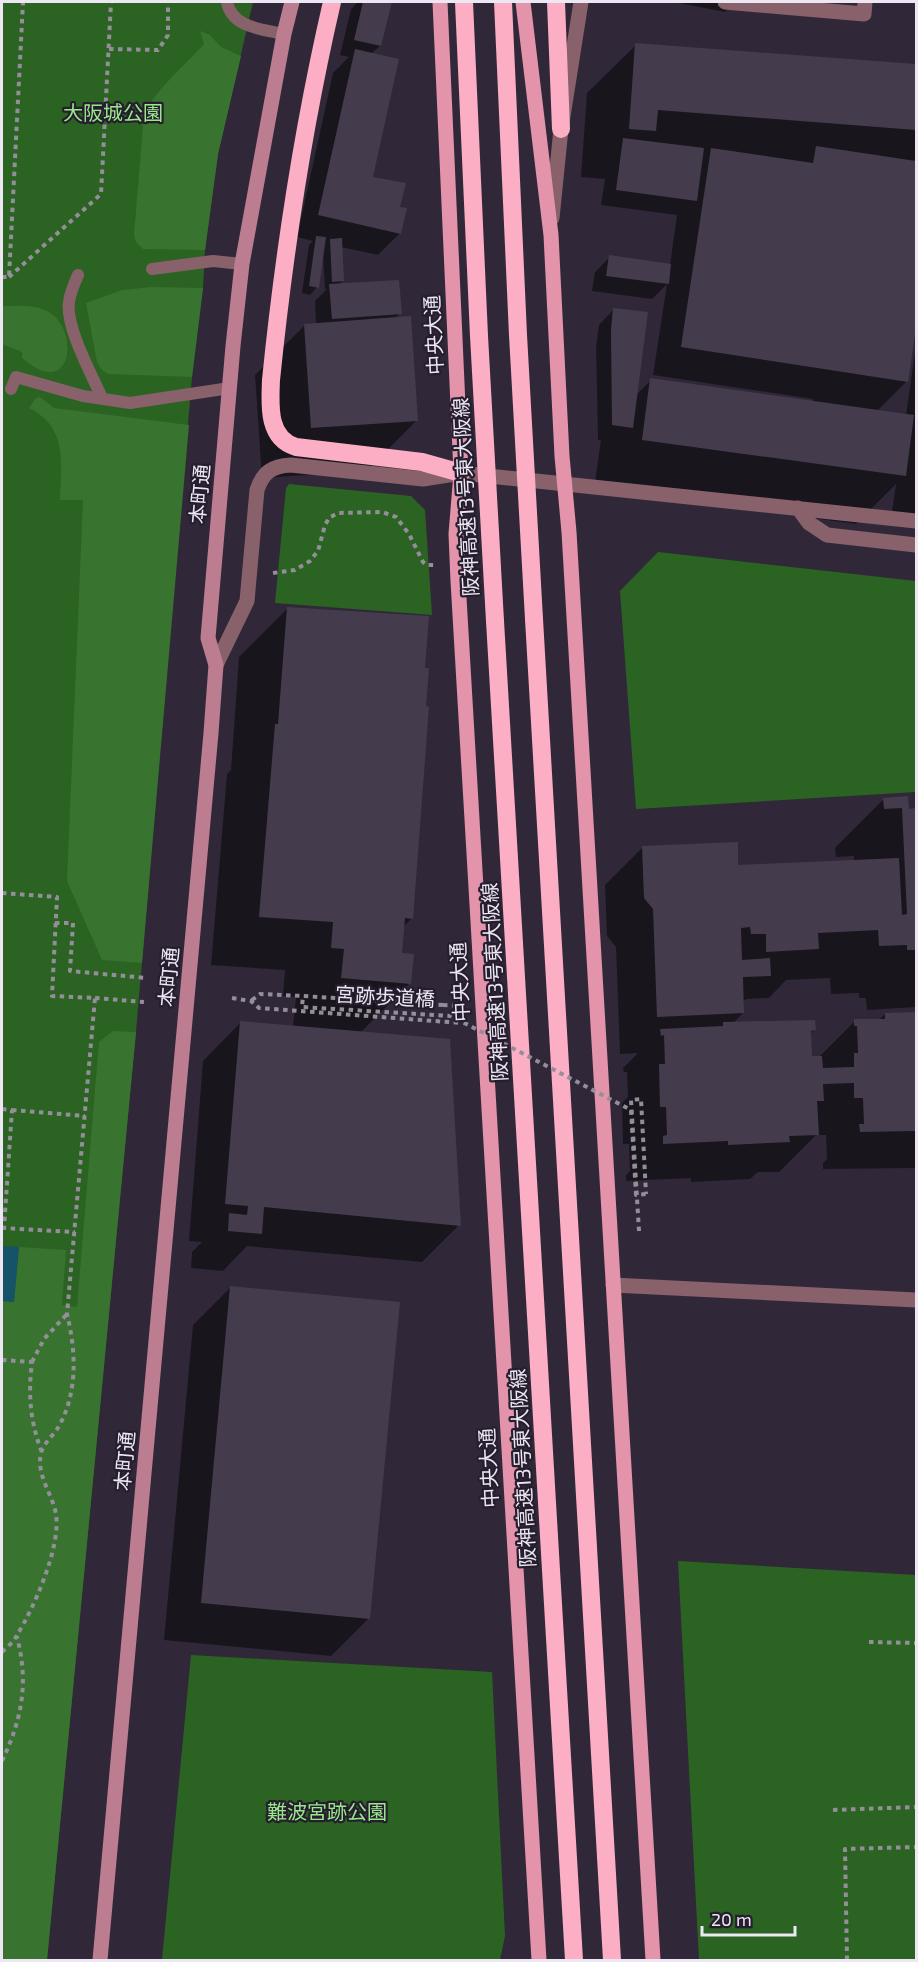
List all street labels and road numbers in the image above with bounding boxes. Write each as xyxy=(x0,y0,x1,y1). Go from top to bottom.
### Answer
street label: 中央大通 xyxy=(419,294,447,376)
street label: 阪神高速13号東大阪線 xyxy=(448,397,482,597)
street label: 本町通 xyxy=(184,463,214,525)
street label: 阪神高速13号東大阪線 xyxy=(477,882,511,1082)
street label: 中央大通 xyxy=(445,941,473,1023)
street label: 本町通 xyxy=(153,946,183,1008)
street label: 宮跡歩道橋 xyxy=(334,981,436,1011)
street label: 阪神高速13号東大阪線 xyxy=(505,1368,539,1568)
street label: 中央大通 xyxy=(474,1427,502,1509)
street label: 本町通 xyxy=(109,1430,139,1492)

